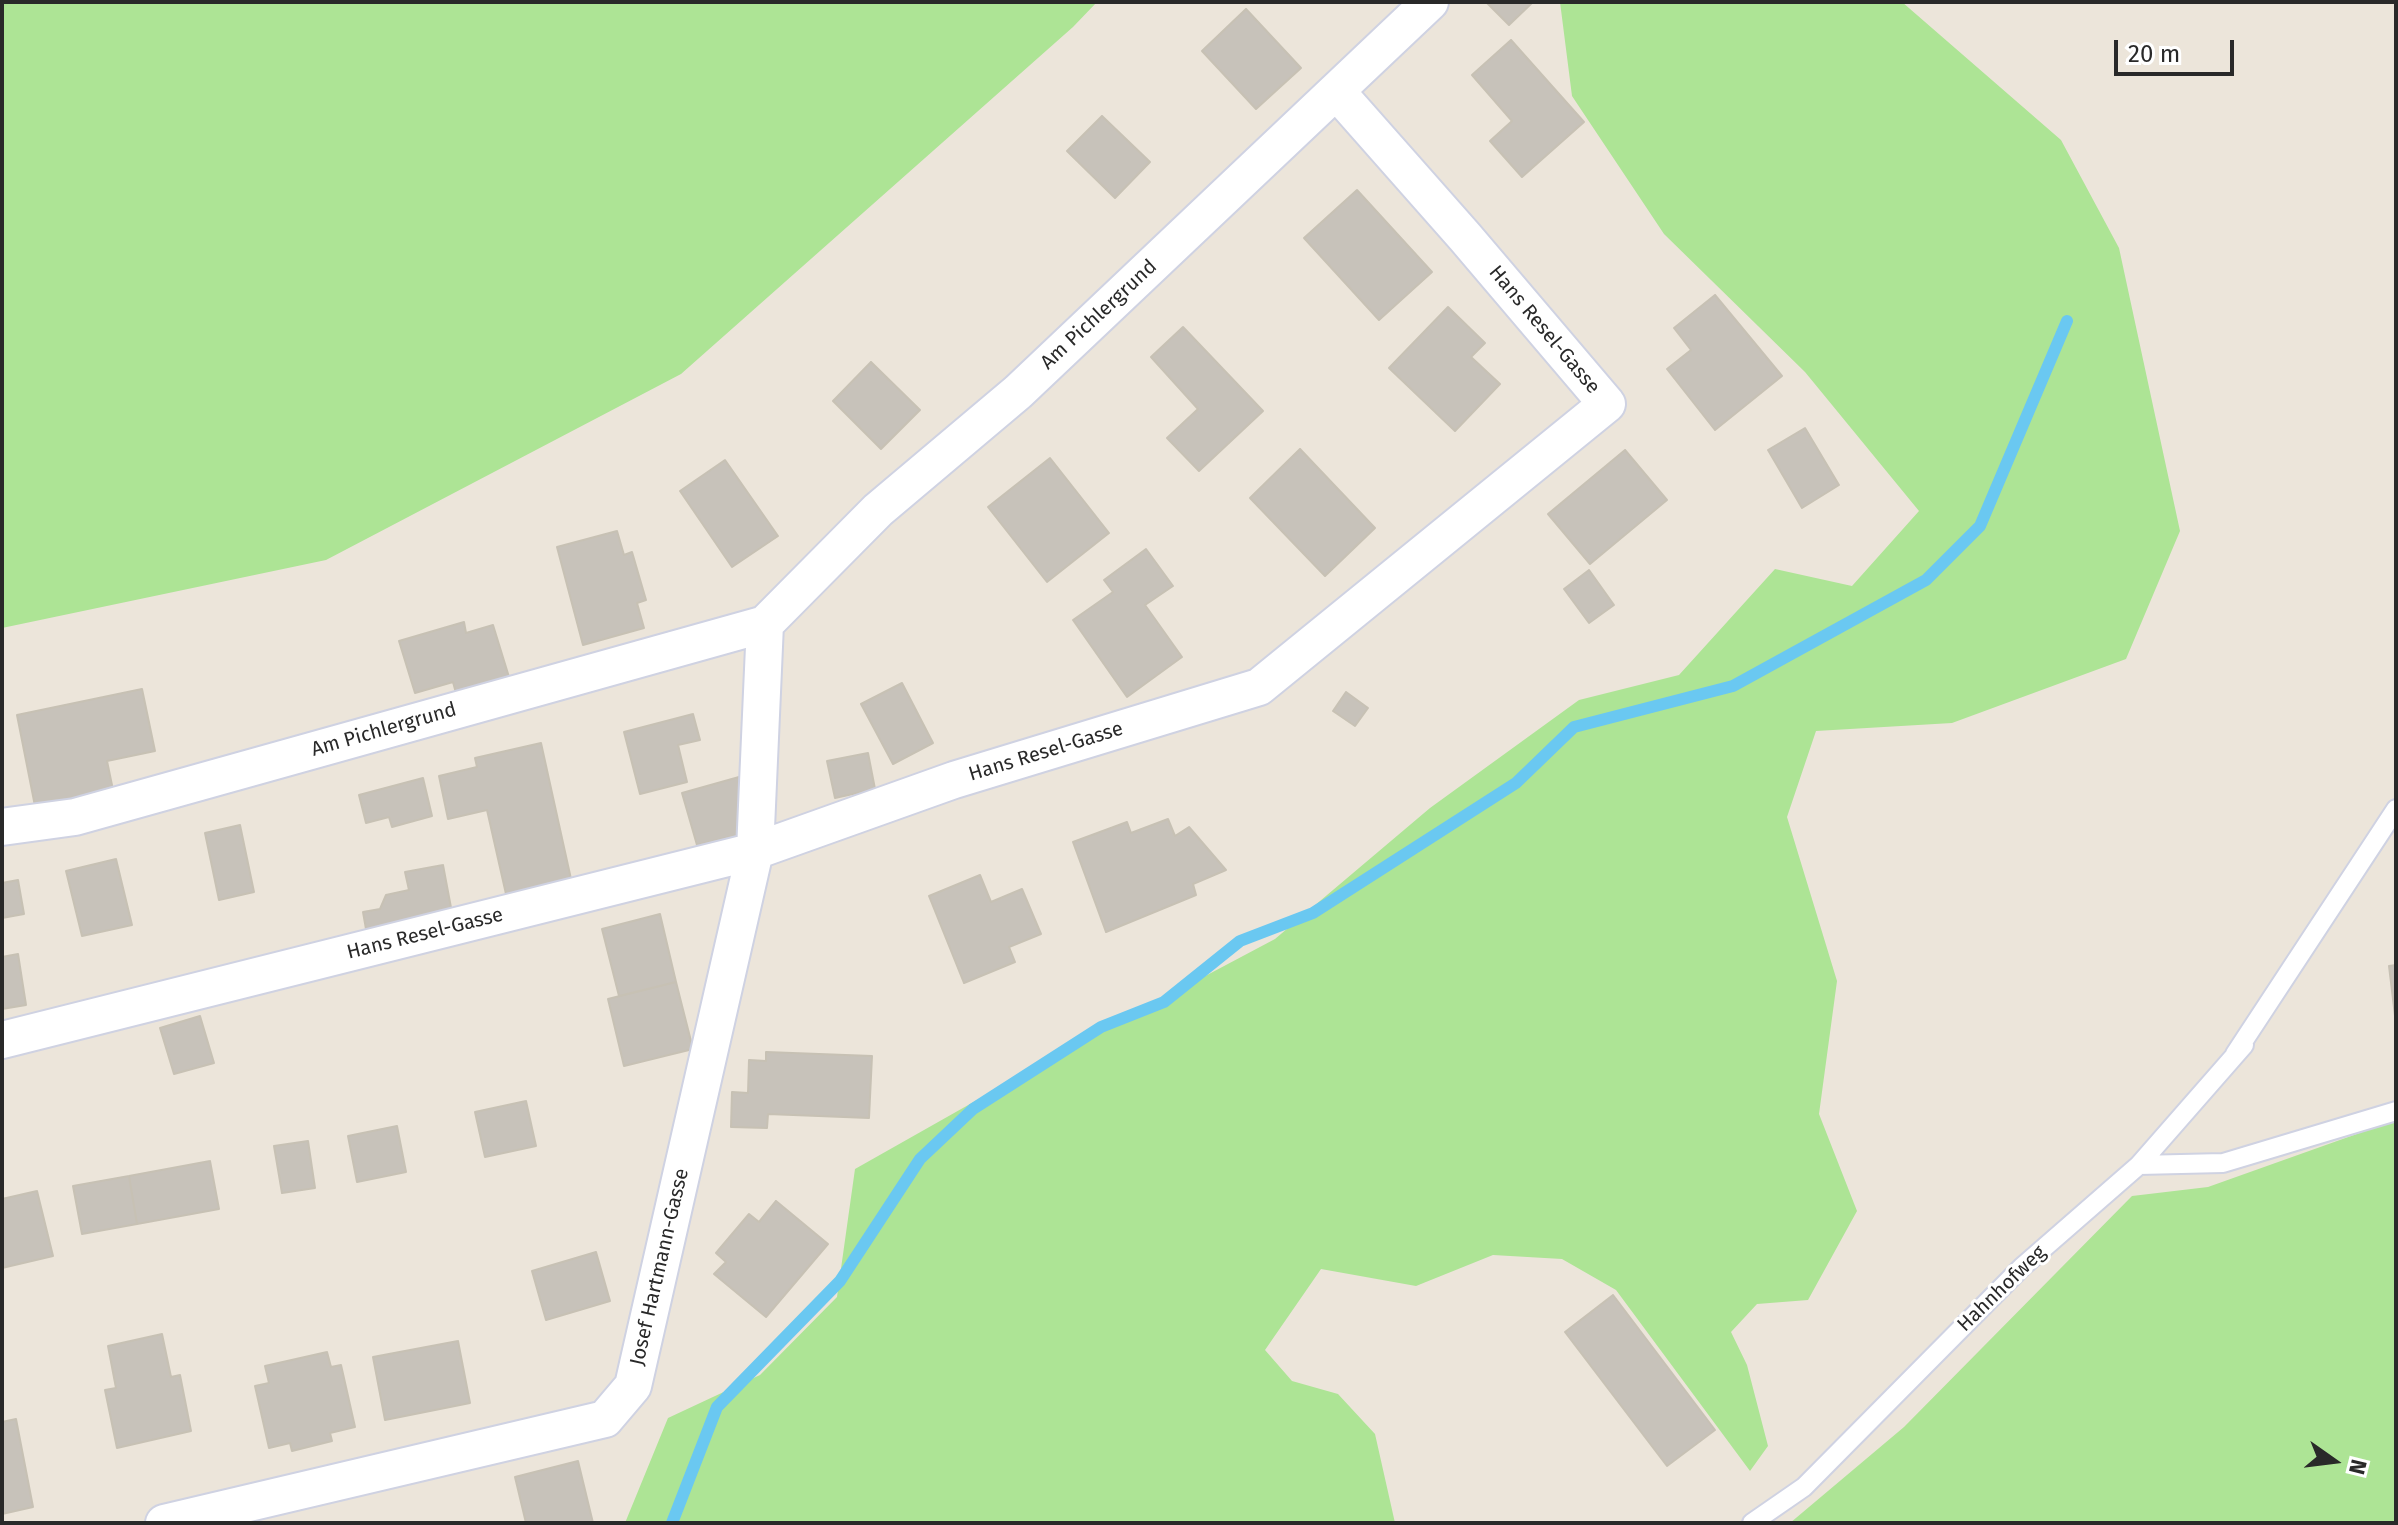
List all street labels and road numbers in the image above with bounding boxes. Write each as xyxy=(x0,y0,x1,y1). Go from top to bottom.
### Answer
street label: Am Pichlergrund xyxy=(1036,255,1162,375)
street label: Hans Resel-Gasse xyxy=(1483,261,1605,399)
street label: Am Pichlergrund xyxy=(309,698,459,762)
street label: Hans Resel-Gasse xyxy=(966,717,1126,787)
street label: Hans Resel-Gasse xyxy=(344,903,506,965)
street label: Josef Hartmann-Gasse xyxy=(626,1166,694,1368)
street label: Hahnhofweg xyxy=(1953,1241,2051,1337)

